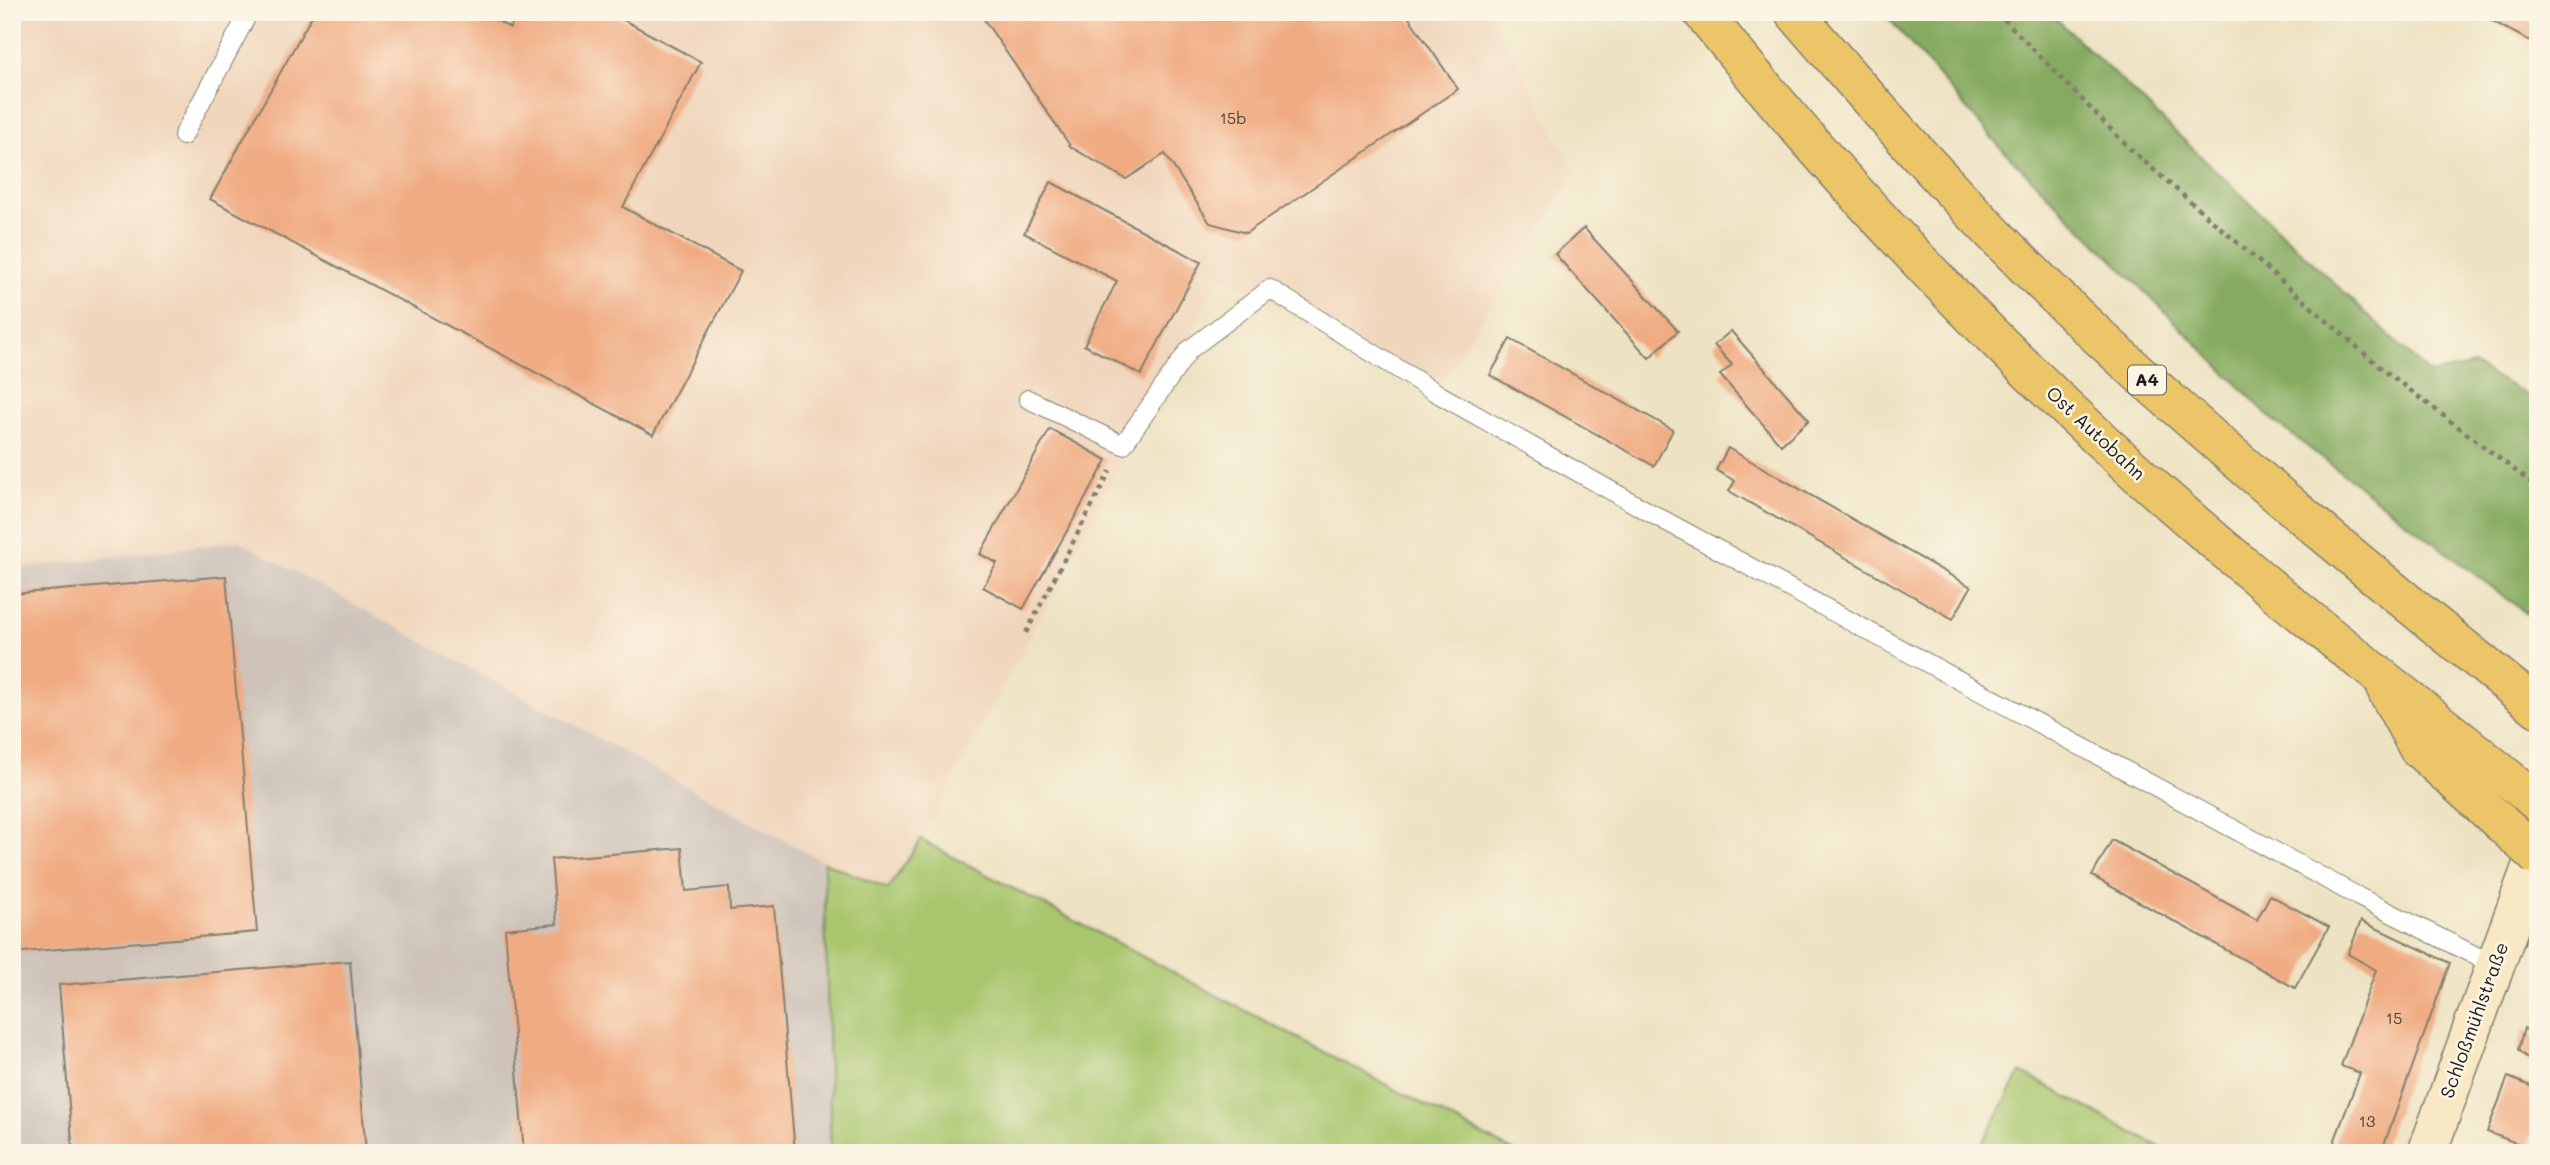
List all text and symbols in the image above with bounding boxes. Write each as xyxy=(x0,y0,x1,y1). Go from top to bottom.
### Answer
house number: 15b xyxy=(1220,107,1246,128)
road number: A4 xyxy=(2128,366,2166,394)
street label: Ost Autobahn xyxy=(2041,380,2151,485)
street label: Schloßmühlstraße xyxy=(2434,938,2513,1101)
house number: 15 xyxy=(2386,1007,2402,1028)
house number: 13 xyxy=(2359,1110,2375,1131)

